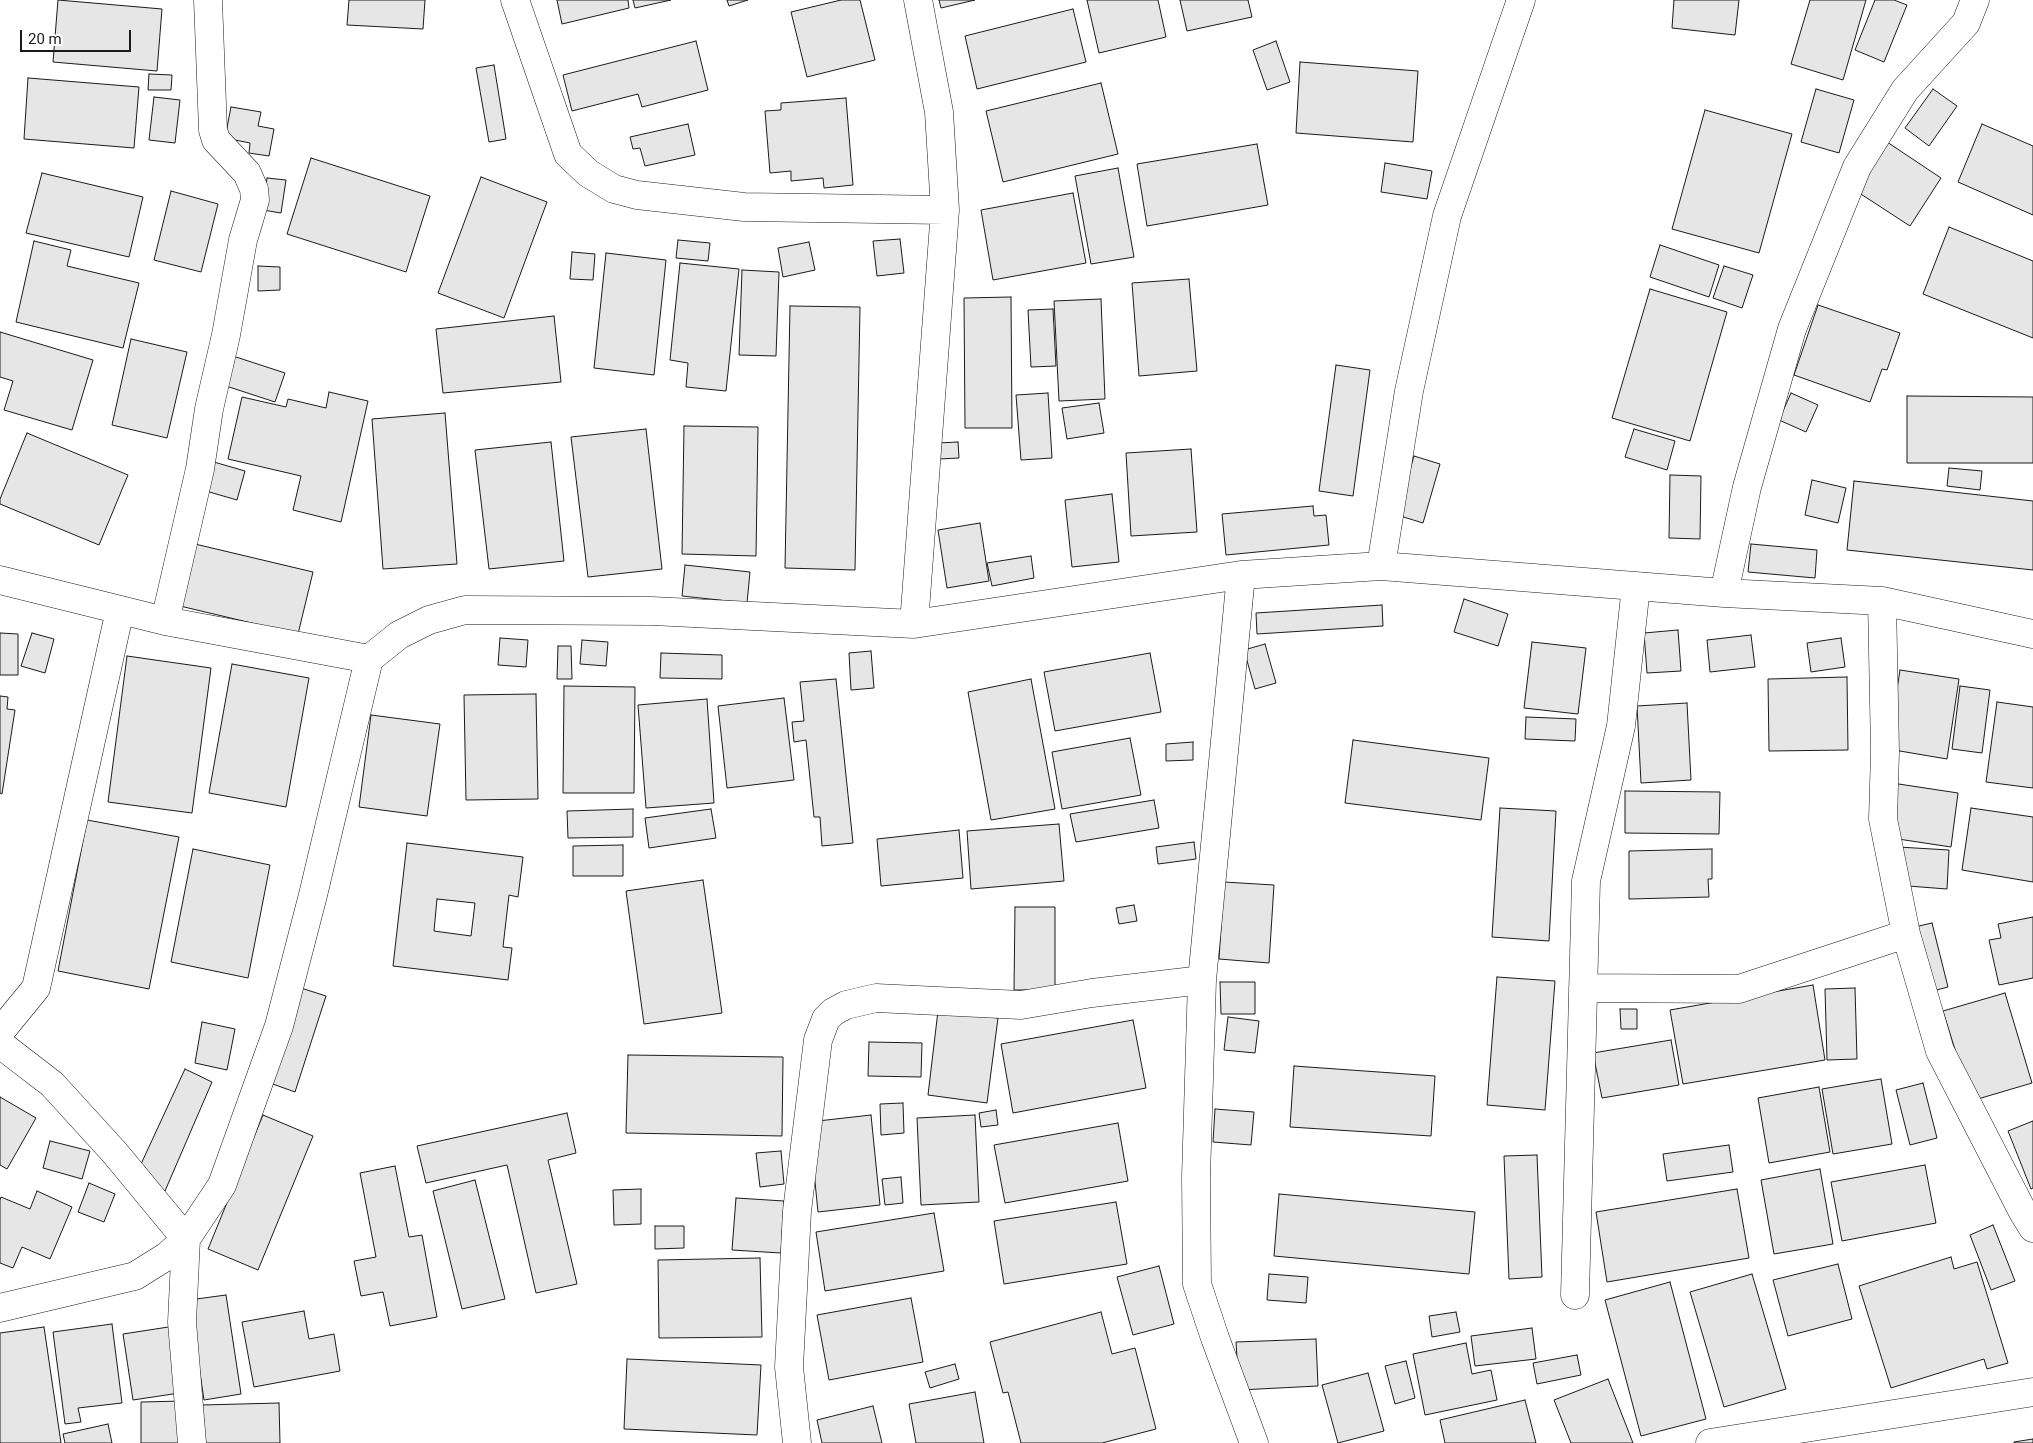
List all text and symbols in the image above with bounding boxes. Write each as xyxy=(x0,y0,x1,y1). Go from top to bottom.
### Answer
scale bar xyxy=(22,20,134,52)
text: 20 m xyxy=(28,30,62,48)

